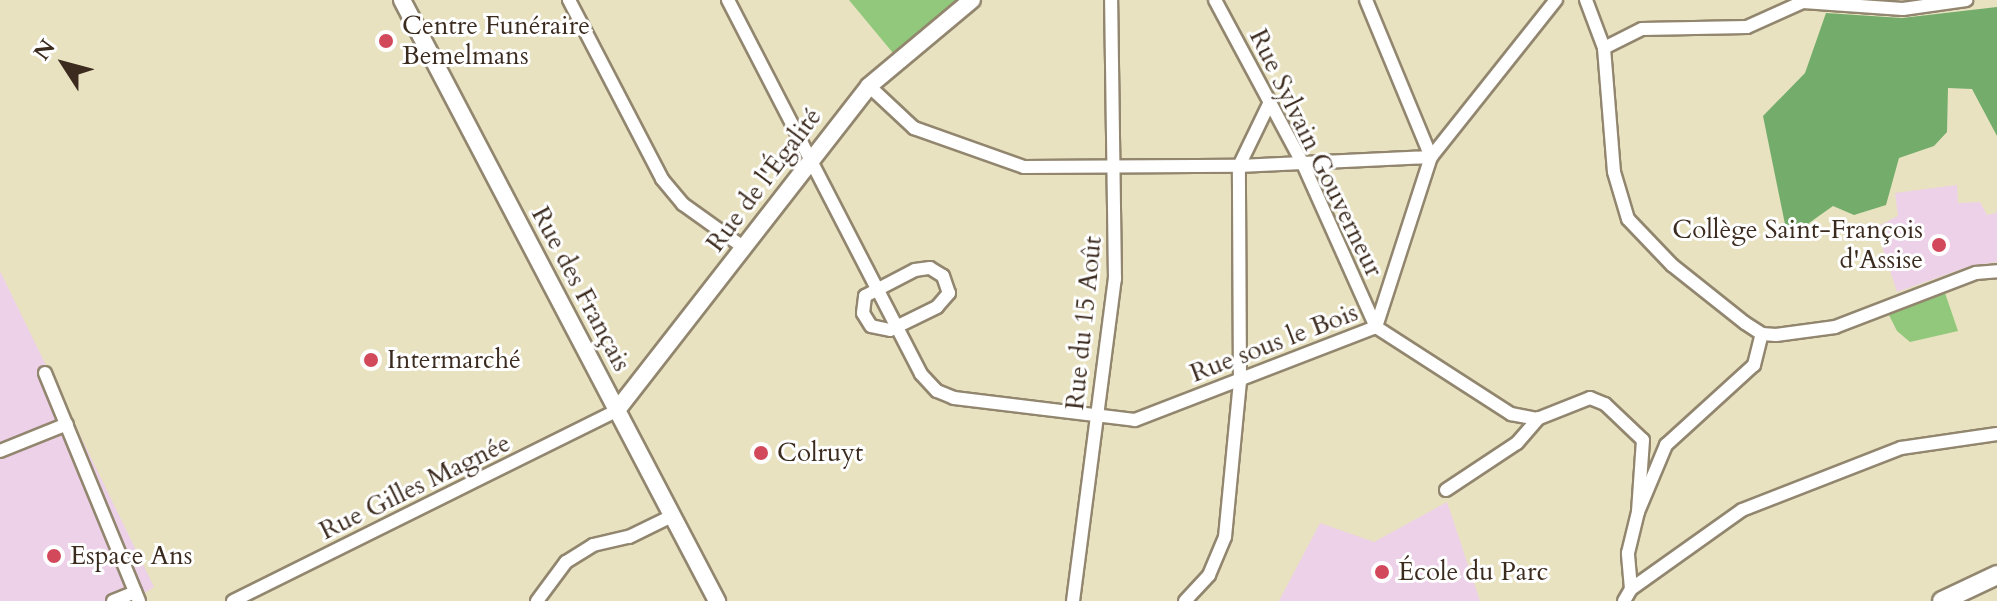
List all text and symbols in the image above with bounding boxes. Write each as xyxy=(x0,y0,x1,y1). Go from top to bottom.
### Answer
place label: Centre Funéraire Bemelmans xyxy=(402,10,590,72)
north arrow xyxy=(24,24,104,104)
street label: Rue Sylvain Gouverneur xyxy=(1242,24,1390,282)
marker: Centre Funéraire Bemelmans xyxy=(377,32,395,50)
text: N xyxy=(27,33,62,66)
street label: Rue de l'Égalité xyxy=(700,102,828,258)
street label: Rue des Français xyxy=(525,201,637,377)
place label: Collège Saint-François d'Assise xyxy=(1672,214,1923,276)
street label: Rue du 15 Août xyxy=(1059,234,1109,412)
marker: Collège Saint-François d'Assise xyxy=(1930,236,1948,254)
street label: Rue sous le Bois xyxy=(1186,297,1362,389)
place label: Intermarché xyxy=(387,344,521,376)
marker: Intermarché xyxy=(362,351,380,369)
street label: Rue Gilles Magnée xyxy=(315,427,515,547)
place label: Colruyt xyxy=(777,437,863,469)
marker: Colruyt xyxy=(752,444,770,462)
place label: Espace Ans xyxy=(70,540,192,572)
marker: Espace Ans xyxy=(45,547,63,565)
place label: École du Parc xyxy=(1398,556,1548,588)
marker: École du Parc xyxy=(1373,563,1391,581)

